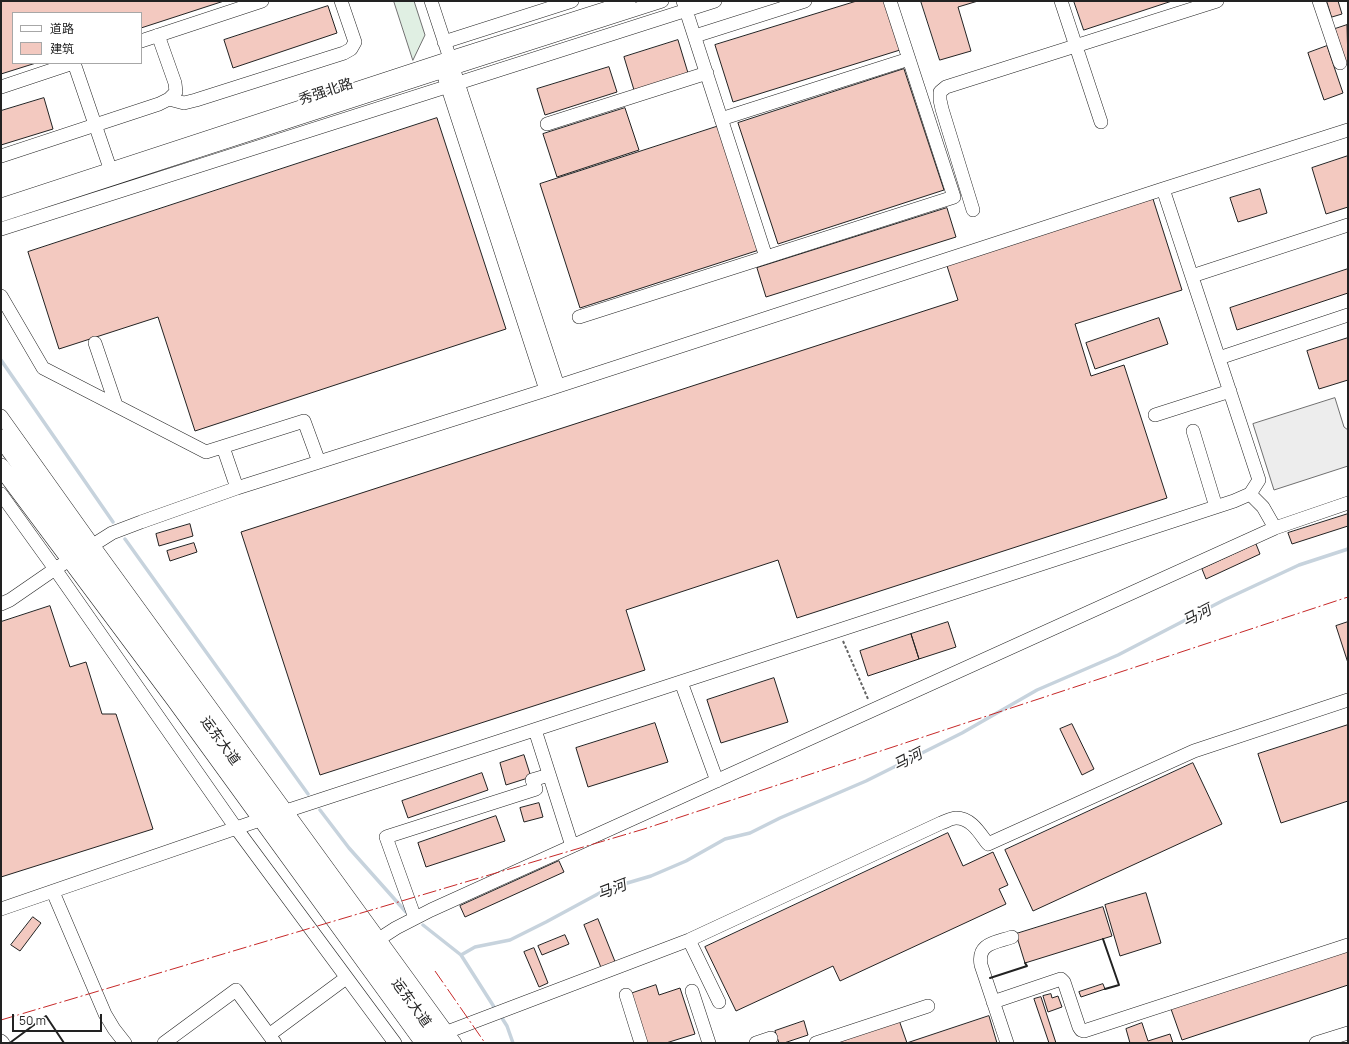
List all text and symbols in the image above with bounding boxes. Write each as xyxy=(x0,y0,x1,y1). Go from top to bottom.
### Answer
legend xyxy=(12,12,142,64)
text: 道路 xyxy=(50,20,74,37)
text: 建筑 xyxy=(50,40,74,57)
street label: 秀强北路 xyxy=(297,75,355,109)
water label: 马河 xyxy=(1180,601,1214,631)
street label: 运东大道 xyxy=(197,713,243,769)
water label: 马河 xyxy=(891,745,925,775)
water label: 马河 xyxy=(595,876,629,904)
street label: 运东大道 xyxy=(388,975,434,1031)
scale bar xyxy=(14,1006,104,1032)
text: 50 m xyxy=(19,1012,46,1029)

